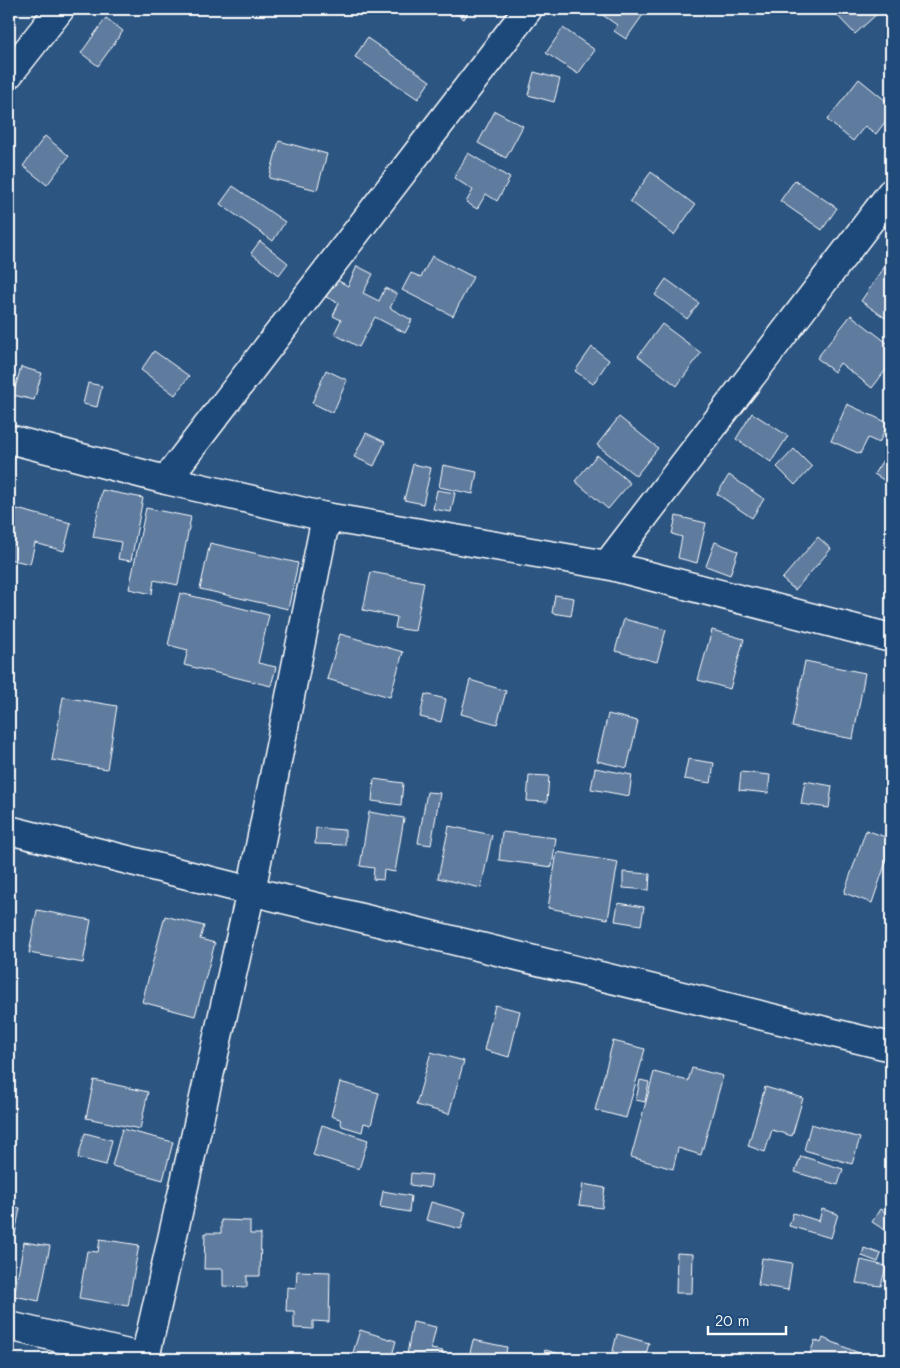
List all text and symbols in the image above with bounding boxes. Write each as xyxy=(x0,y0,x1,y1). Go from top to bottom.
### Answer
scale bar xyxy=(708,1303,785,1335)
text: 20 m xyxy=(715,1310,749,1330)

